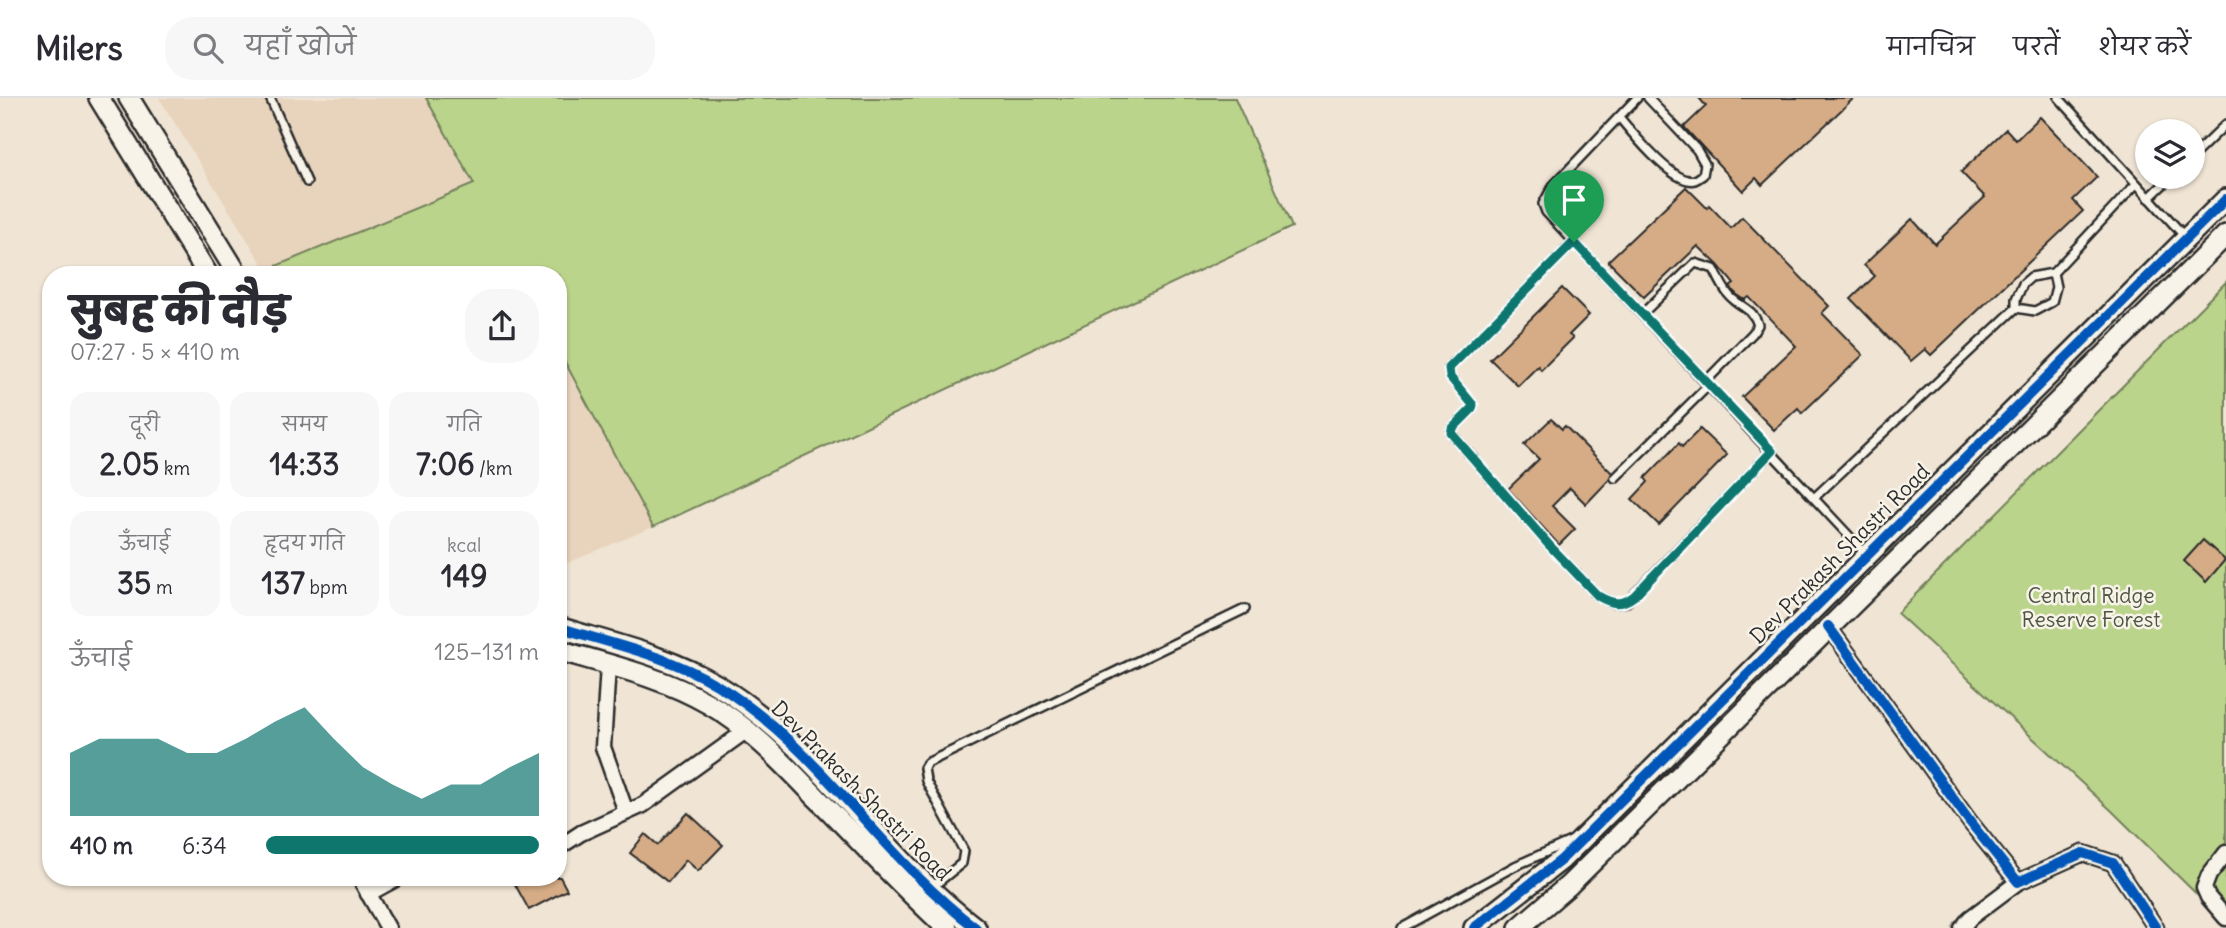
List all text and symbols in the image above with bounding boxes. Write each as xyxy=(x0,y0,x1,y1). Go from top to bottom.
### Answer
search box xyxy=(165,17,655,80)
text: Milers xyxy=(35,27,123,69)
icon: search xyxy=(189,29,227,67)
text: यहाँ खोजें xyxy=(245,29,356,62)
text: मानचित्र xyxy=(1887,31,1975,61)
text: परतें xyxy=(2013,31,2060,61)
text: शेयर करें xyxy=(2098,31,2191,61)
map controls xyxy=(2135,119,2205,189)
button: layers xyxy=(2135,119,2205,189)
pin xyxy=(1544,170,1604,242)
icon: arrive xyxy=(1555,181,1593,219)
text: सुबह की दौड़ xyxy=(70,287,289,334)
button: share xyxy=(465,289,539,363)
text: 07:27 · 5 × 410 m xyxy=(70,337,240,366)
text: दूरी xyxy=(130,412,160,436)
text: समय xyxy=(282,412,327,436)
text: गति xyxy=(447,412,481,436)
text: 2.05 xyxy=(100,445,159,483)
text: 14:33 xyxy=(269,445,340,483)
text: 7:06 xyxy=(416,445,475,483)
text: km xyxy=(159,456,190,480)
text: /km xyxy=(475,456,512,480)
street label: Dev Prakash Shastri Road xyxy=(1744,458,1935,649)
text: ऊँचाई xyxy=(119,531,170,555)
text: हृदय गति xyxy=(264,531,345,555)
text: kcal xyxy=(447,533,481,557)
text: 149 xyxy=(441,557,487,595)
text: 35 xyxy=(117,564,151,602)
text: 137 xyxy=(261,564,305,602)
text: m xyxy=(151,575,173,599)
text: bpm xyxy=(305,575,348,599)
park label: Central Ridge Reserve Forest xyxy=(2022,582,2160,633)
text: 125–131 m xyxy=(434,637,539,666)
text: ऊँचाई xyxy=(70,643,132,672)
street label: Dev Prakash Shastri Road xyxy=(766,695,957,886)
text: 410 m xyxy=(70,831,133,860)
text: 6:34 xyxy=(182,831,227,860)

